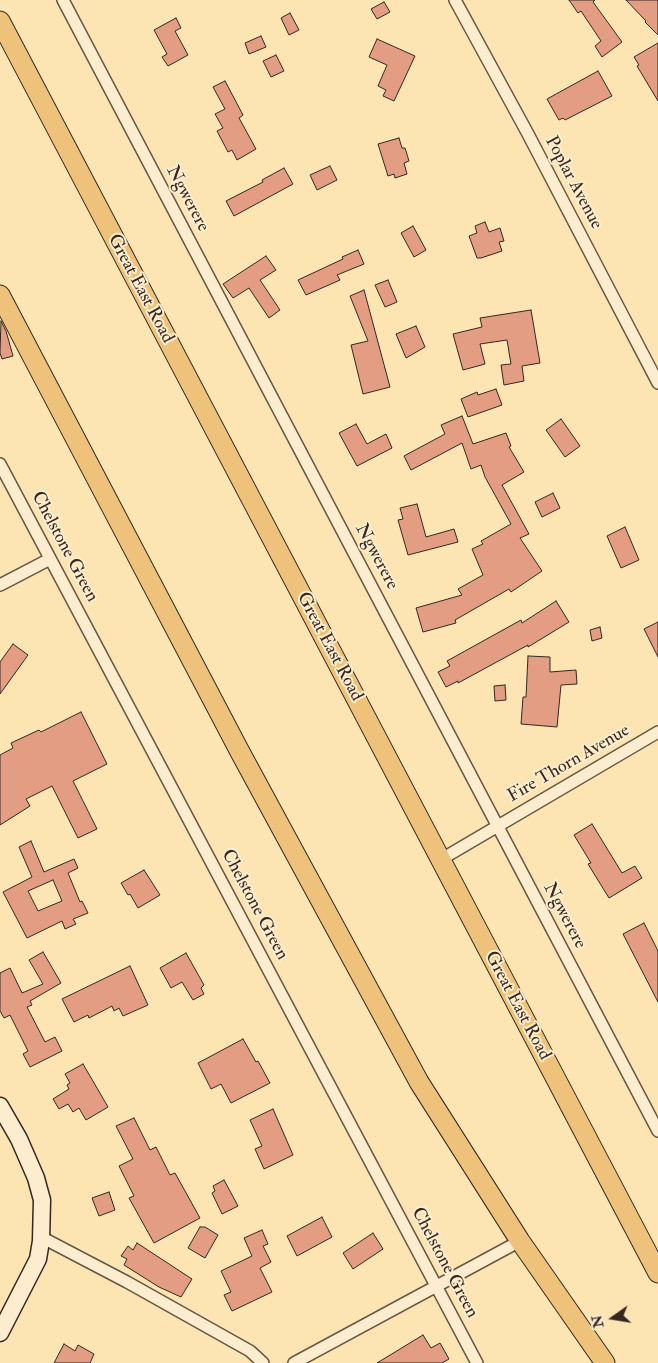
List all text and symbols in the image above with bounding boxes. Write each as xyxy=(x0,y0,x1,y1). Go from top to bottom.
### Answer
street label: Poplar Avenue xyxy=(539,133,607,233)
street label: Ngwerere xyxy=(161,162,213,236)
street label: Great East Road xyxy=(102,231,178,347)
street label: Chelstone Green xyxy=(26,488,102,606)
street label: Ngwerere xyxy=(350,520,402,594)
street label: Great East Road xyxy=(291,589,367,705)
street label: Fire Thorn Avenue xyxy=(504,720,634,808)
street label: Chelstone Green xyxy=(216,846,292,964)
street label: Ngwerere xyxy=(538,879,590,953)
street label: Great East Road xyxy=(479,948,555,1064)
street label: Chelstone Green xyxy=(406,1204,482,1322)
north arrow xyxy=(588,1293,638,1343)
text: N xyxy=(588,1313,608,1330)

